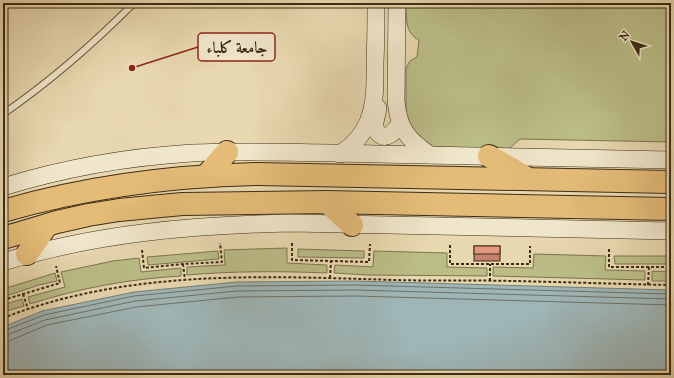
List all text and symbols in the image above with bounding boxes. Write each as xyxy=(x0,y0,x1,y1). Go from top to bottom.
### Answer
north arrow xyxy=(612,22,652,62)
text: N xyxy=(617,28,633,44)
callout: جامعة كلباء xyxy=(198,33,275,61)
text: جامعة كلباء xyxy=(206,38,268,57)

